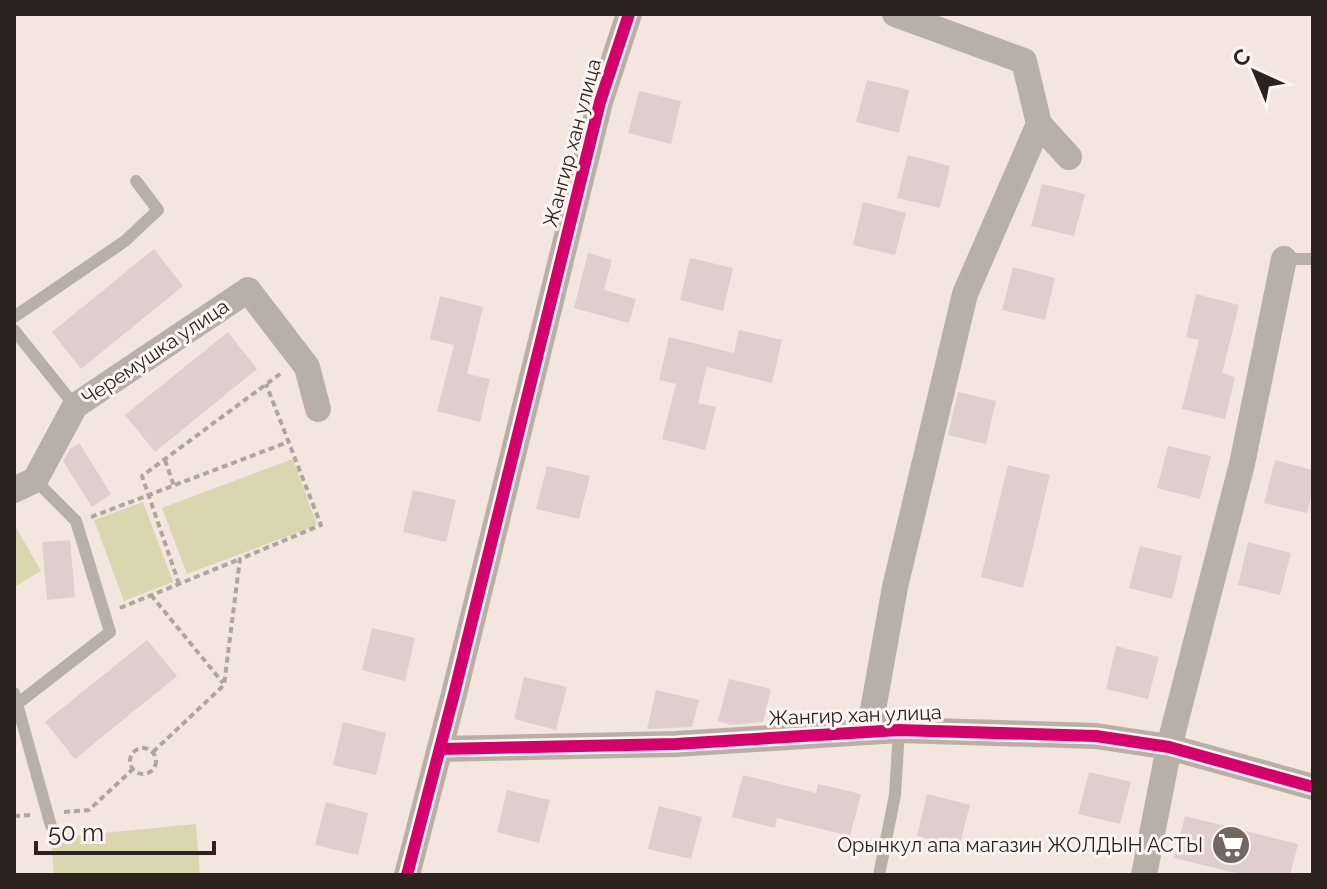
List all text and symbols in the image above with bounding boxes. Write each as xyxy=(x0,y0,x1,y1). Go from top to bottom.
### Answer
north arrow xyxy=(1215,32,1295,112)
text: С xyxy=(1227,43,1256,72)
street label: Жангир хан улица xyxy=(538,56,606,230)
street label: Черемушка улица xyxy=(77,294,233,410)
street label: Жангир хан улица xyxy=(768,700,942,730)
scale bar xyxy=(36,805,214,855)
text: 50 m xyxy=(48,818,104,847)
supermarket icon: Орынкул апа магазин ЖОЛДЫН АСТЫ xyxy=(1210,824,1252,866)
place label: Орынкул апа магазин ЖОЛДЫН АСТЫ xyxy=(837,833,1203,857)

